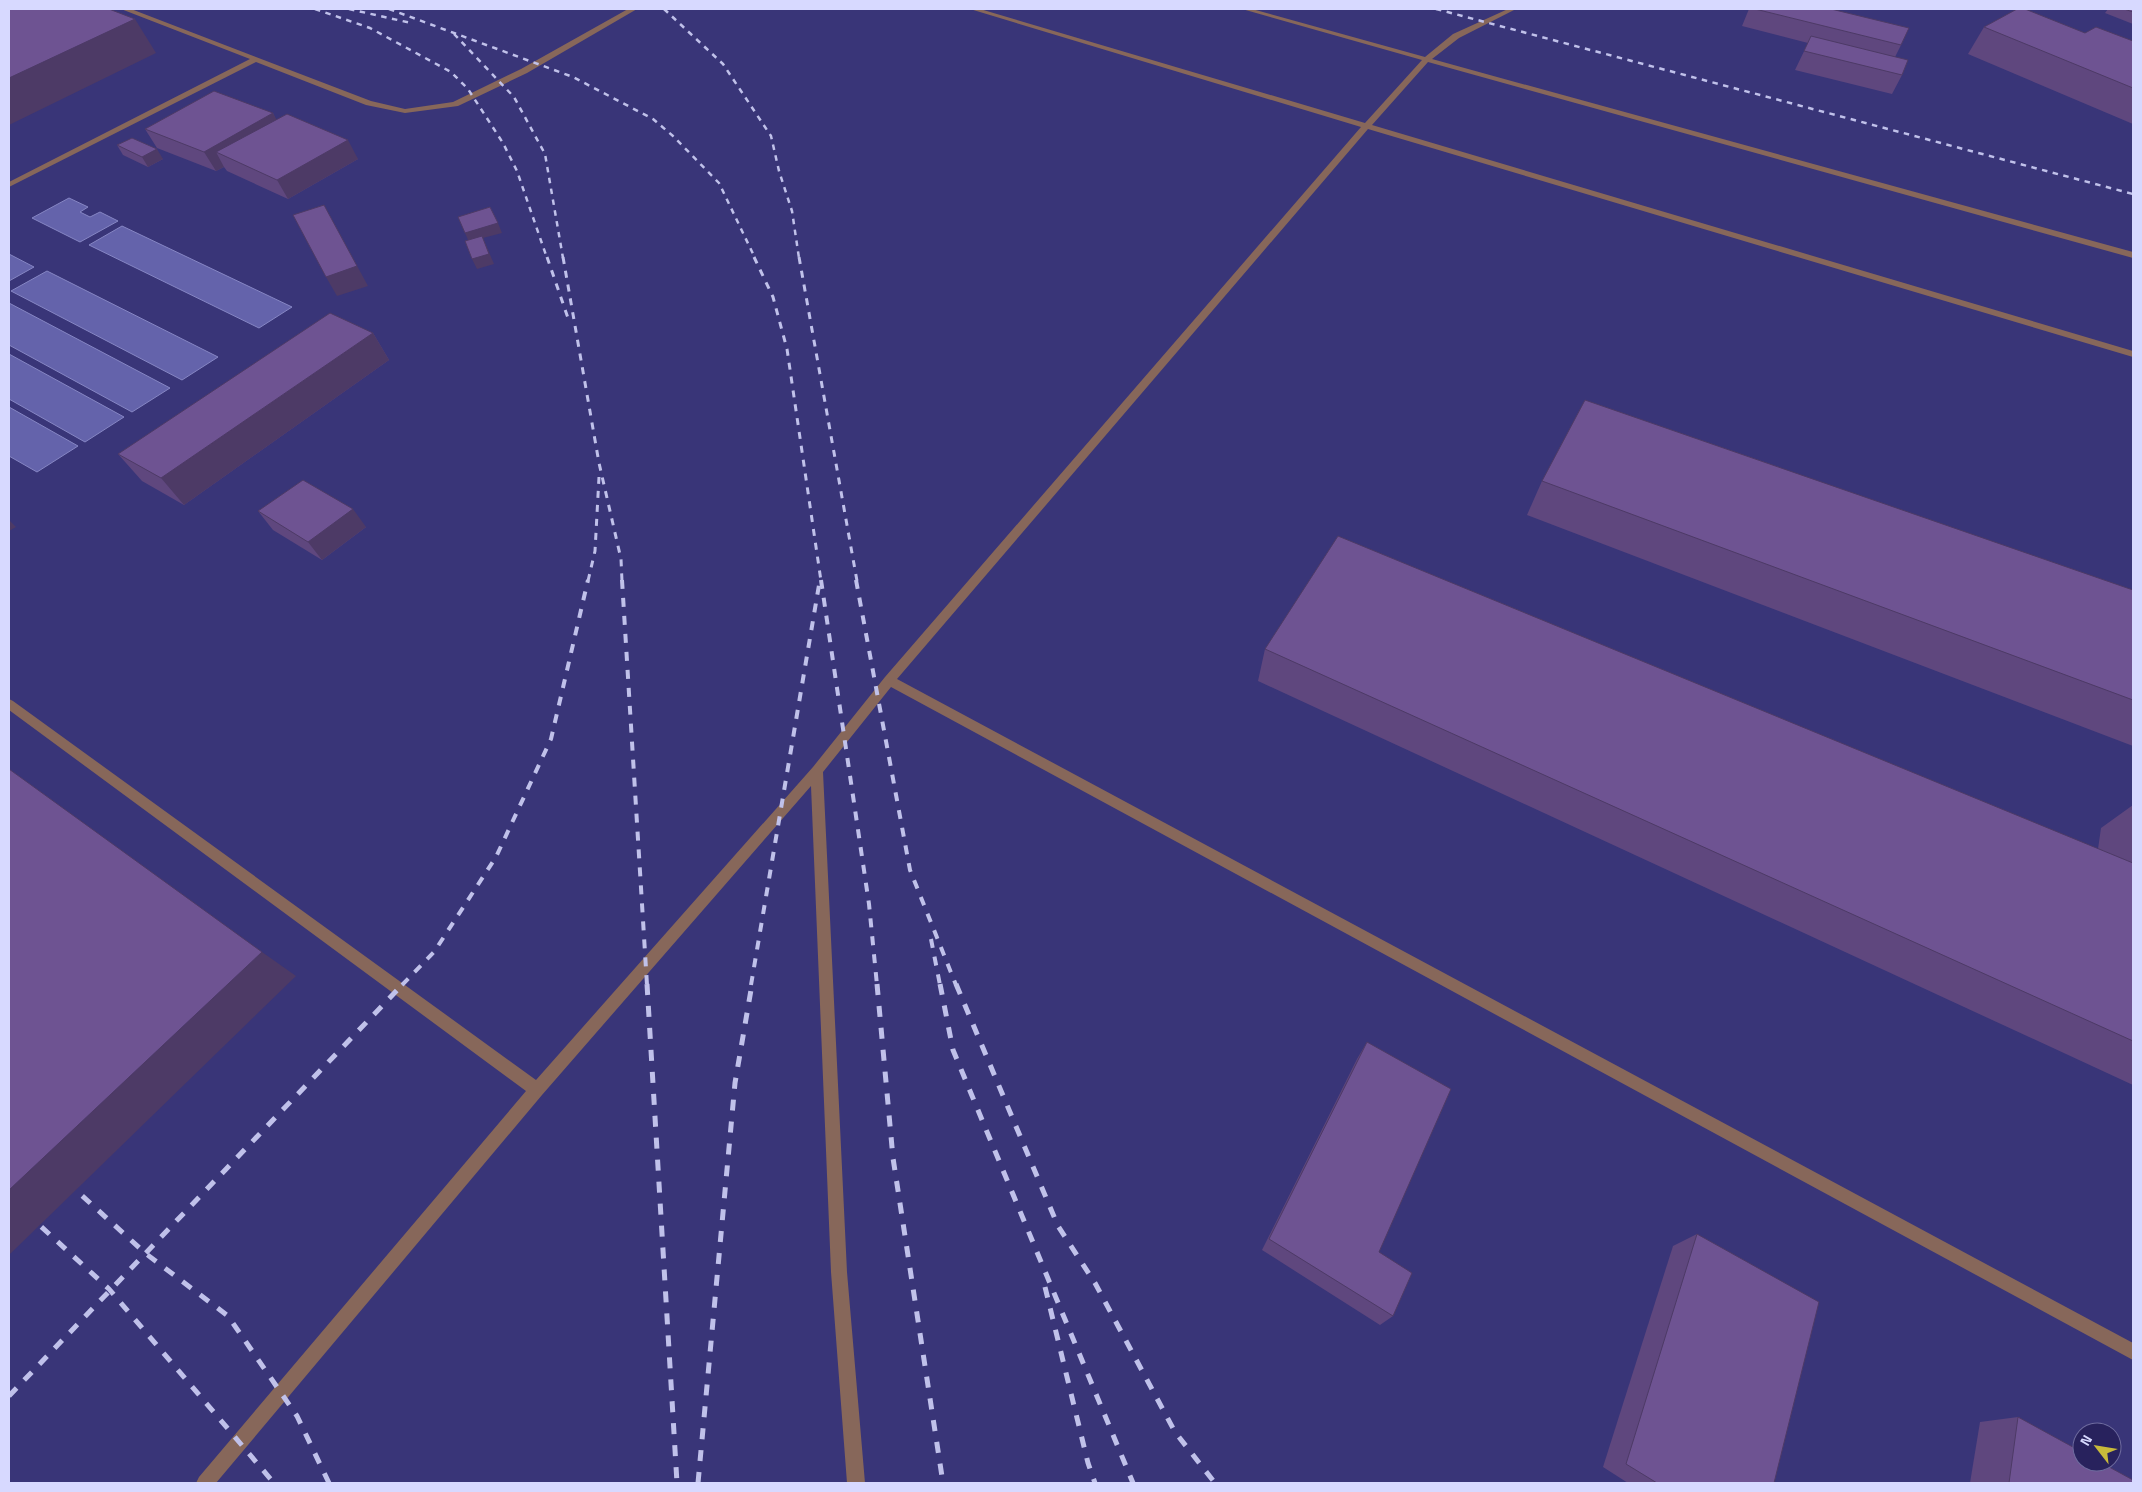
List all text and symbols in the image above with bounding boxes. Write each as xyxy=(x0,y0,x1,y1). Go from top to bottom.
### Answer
north arrow xyxy=(2072,1422,2122,1472)
text: N xyxy=(2074,1430,2097,1450)

